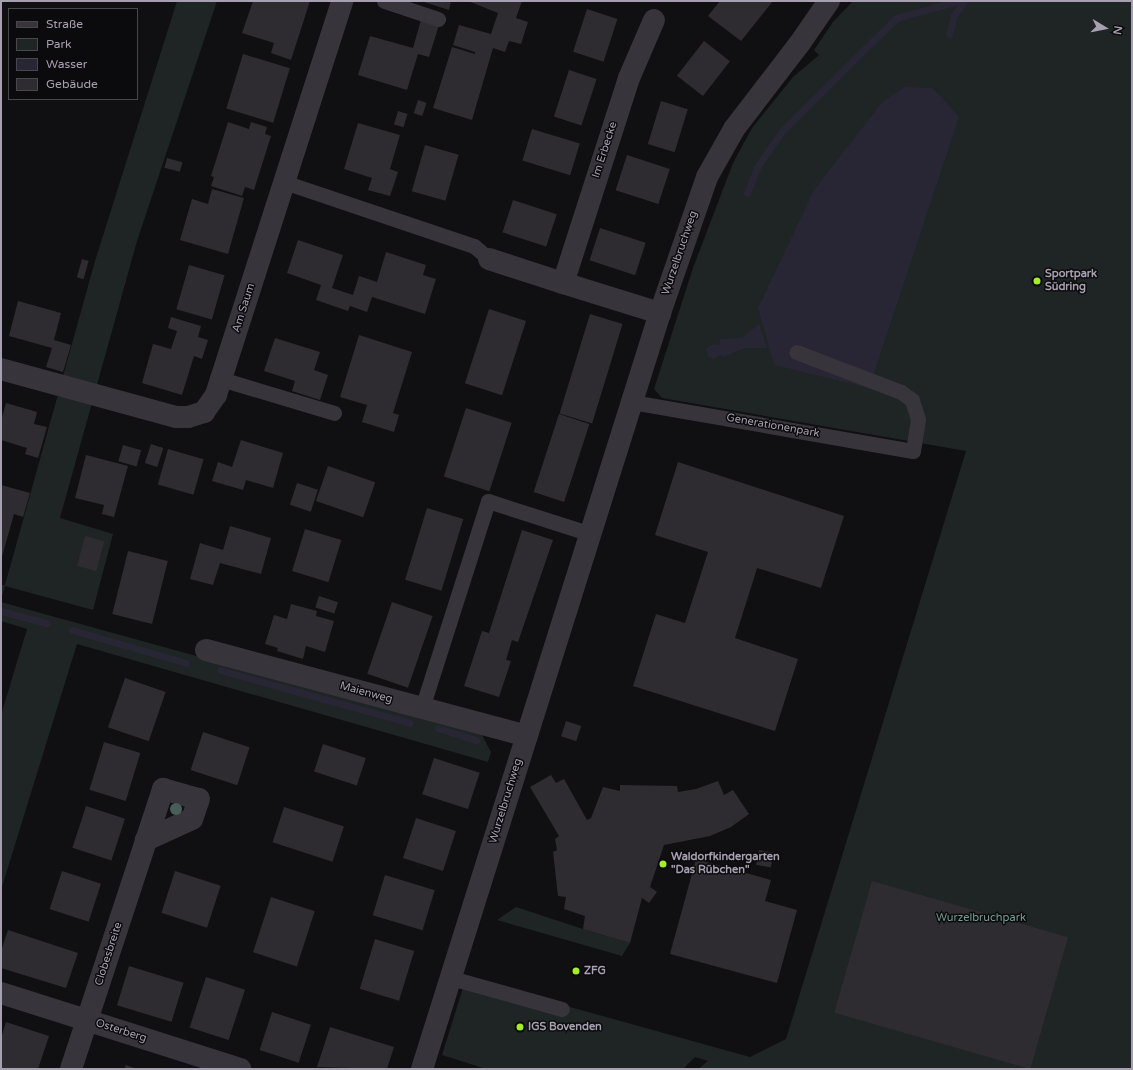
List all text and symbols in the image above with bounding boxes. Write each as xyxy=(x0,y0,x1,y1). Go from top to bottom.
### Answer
legend xyxy=(8,8,138,100)
north arrow xyxy=(1085,8,1125,48)
text: Straße xyxy=(46,17,83,31)
text: N xyxy=(1110,25,1124,36)
text: Park xyxy=(46,37,72,51)
text: Wasser xyxy=(46,57,87,71)
text: Gebäude xyxy=(46,77,98,91)
street label: Im Erbecke xyxy=(590,120,620,180)
street label: Wurzelbruchweg xyxy=(659,209,701,297)
place label: Sportpark Südring xyxy=(1045,268,1097,294)
marker: Sportpark Südring xyxy=(1032,276,1042,286)
street label: Am Saum xyxy=(230,282,258,334)
street label: Generationenpark xyxy=(725,411,821,441)
street label: Maienweg xyxy=(338,680,394,706)
street label: Wurzelbruchweg xyxy=(487,757,525,845)
place label: Waldorfkindergarten "Das Rübchen" xyxy=(671,851,780,877)
marker: Waldorfkindergarten "Das Rübchen" xyxy=(658,859,668,869)
park label: Wurzelbruchpark xyxy=(936,911,1026,925)
street label: Clobesbreite xyxy=(93,921,125,987)
place label: ZFG xyxy=(584,964,606,978)
marker: ZFG xyxy=(571,966,581,976)
street label: Osterberg xyxy=(94,1017,148,1045)
place label: IGS Bovenden xyxy=(528,1020,602,1034)
marker: IGS Bovenden xyxy=(515,1022,525,1032)

